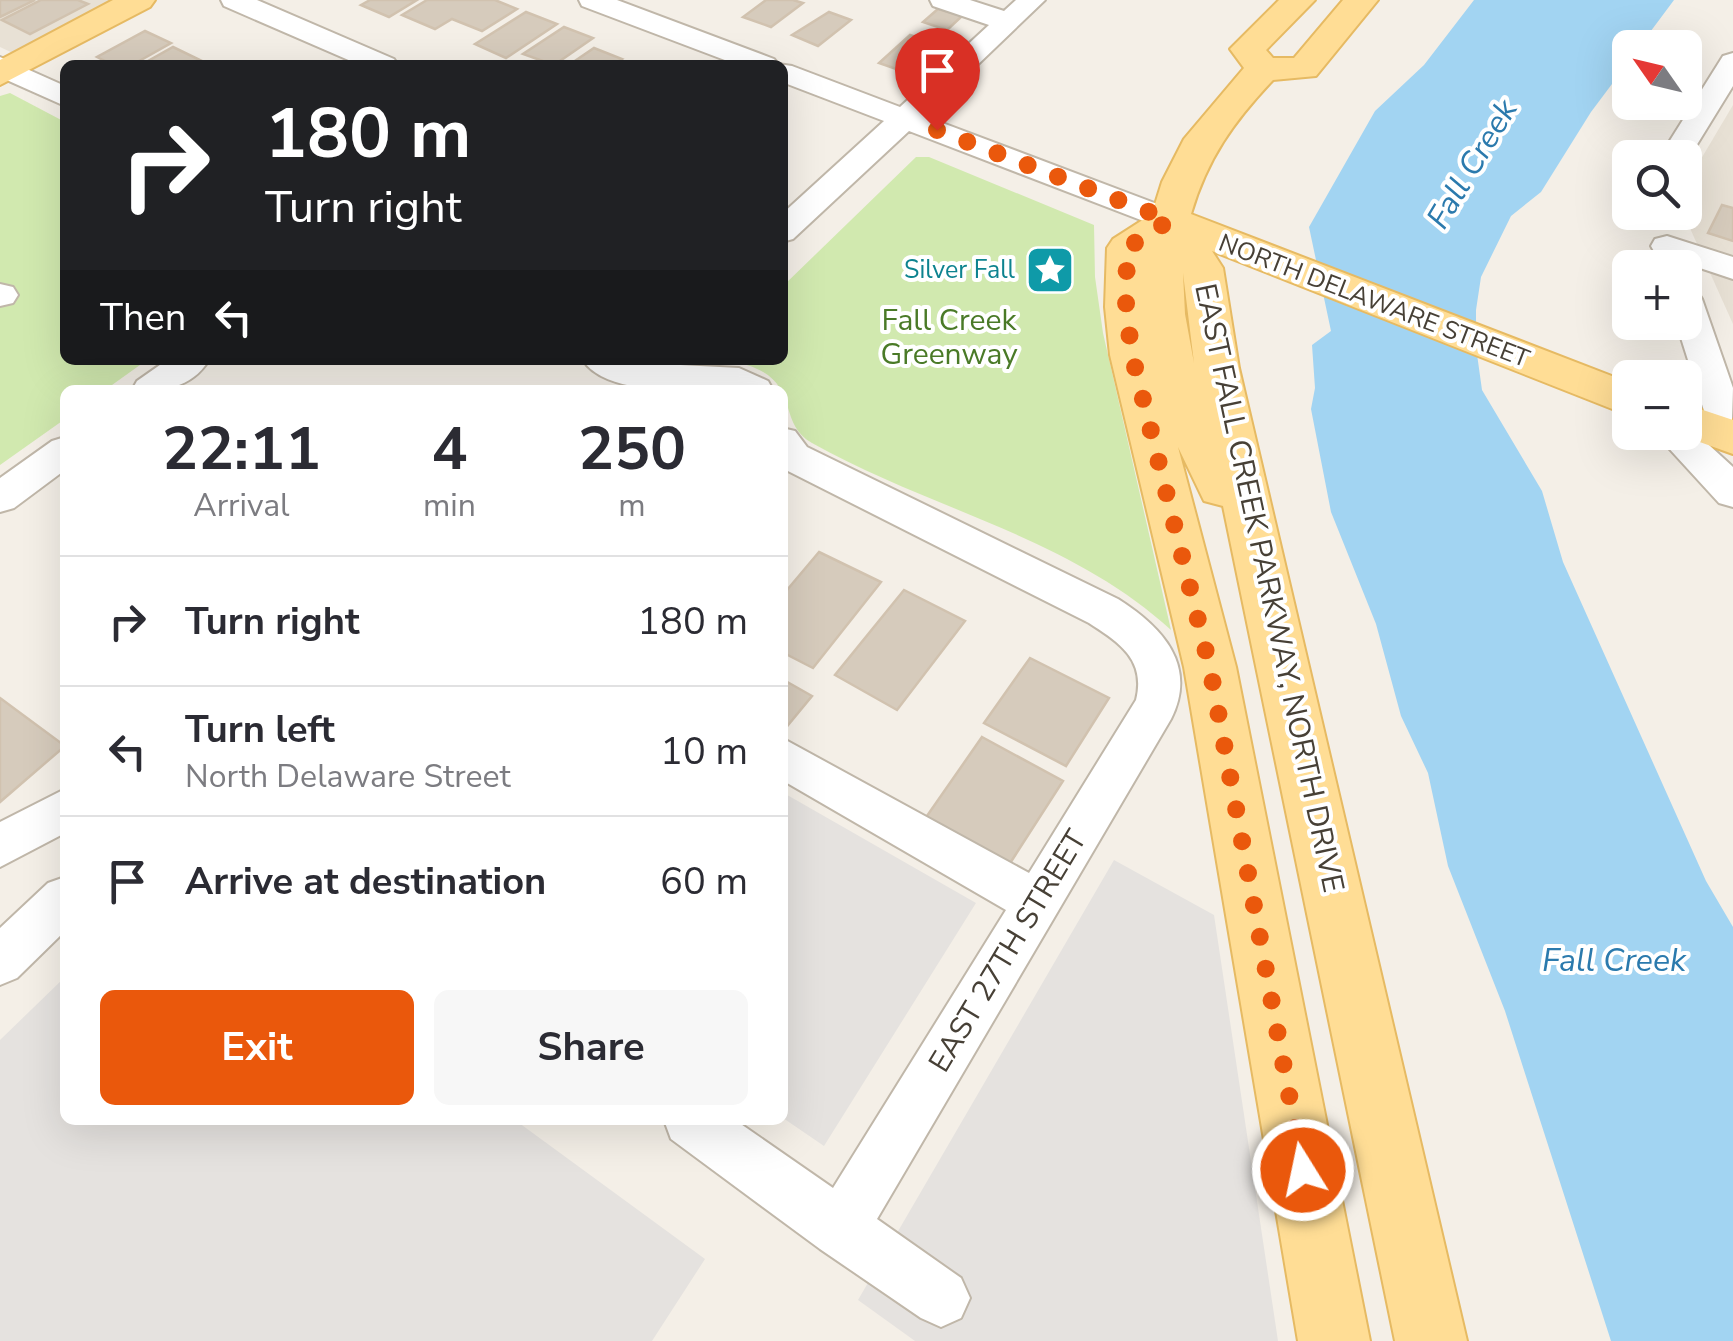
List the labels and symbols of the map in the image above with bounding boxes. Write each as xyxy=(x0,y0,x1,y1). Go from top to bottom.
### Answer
pin xyxy=(895,28,980,131)
north arrow xyxy=(1612,30,1702,120)
water label: Fall Creek xyxy=(1417,90,1528,237)
street label: NORTH DELAWARE STREET xyxy=(1214,226,1534,376)
place icon: Silver Fall xyxy=(1024,244,1076,296)
place label: Silver Fall xyxy=(904,253,1016,287)
street label: EAST FALL CREEK PARKWAY, NORTH DRIVE xyxy=(1184,280,1354,896)
park label: Fall Creek Greenway xyxy=(880,300,1018,375)
street label: EAST 27TH STREET xyxy=(919,822,1097,1080)
water label: Fall Creek xyxy=(1542,939,1687,982)
position arrow xyxy=(1251,1118,1355,1222)

